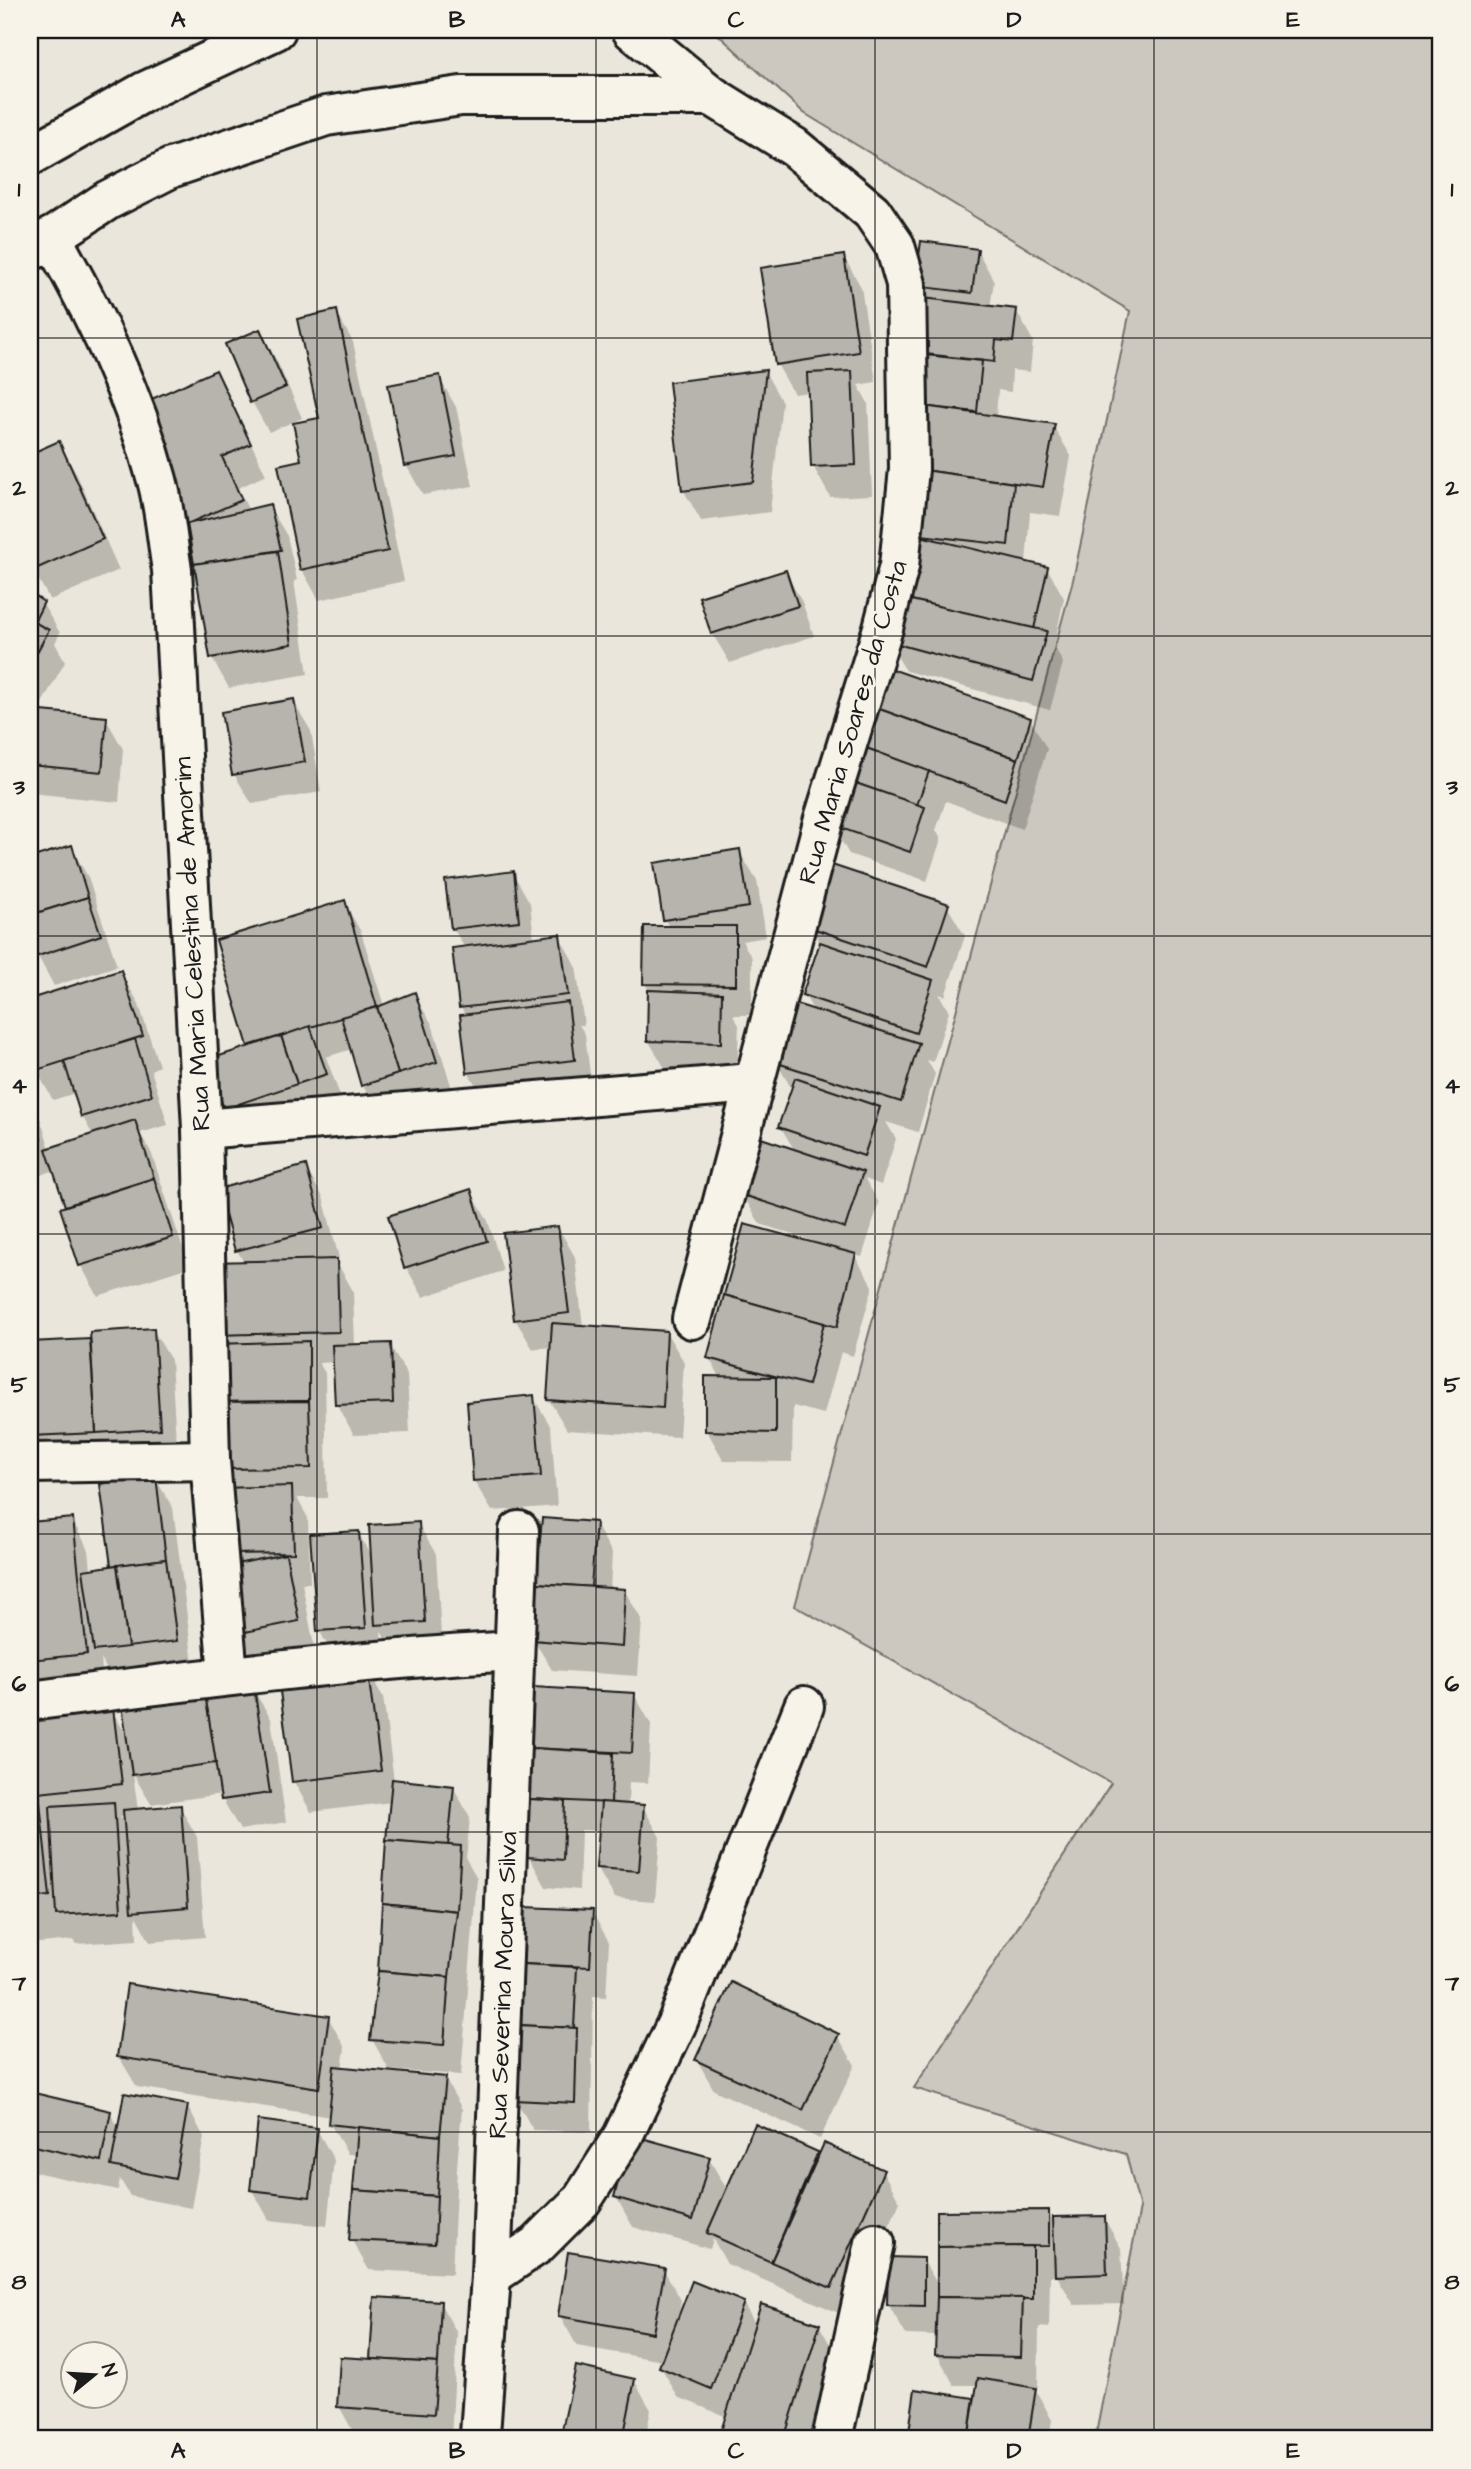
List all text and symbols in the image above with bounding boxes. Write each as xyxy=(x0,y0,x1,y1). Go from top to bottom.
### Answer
text: A xyxy=(171,4,186,36)
text: B xyxy=(449,4,466,36)
text: C xyxy=(728,4,745,36)
text: D xyxy=(1007,4,1022,36)
text: E xyxy=(1286,4,1300,36)
text: 1 xyxy=(18,173,21,205)
text: 1 xyxy=(1451,173,1454,205)
text: 2 xyxy=(11,472,26,504)
text: 2 xyxy=(1444,472,1459,504)
street label: Rua Maria Soares da Costa xyxy=(789,556,916,888)
street label: Rua Maria Celestina de Amorim xyxy=(164,755,220,1132)
text: 3 xyxy=(12,771,25,803)
text: 3 xyxy=(1445,771,1458,803)
text: 4 xyxy=(11,1070,27,1102)
text: 4 xyxy=(1444,1070,1460,1102)
text: 5 xyxy=(11,1369,28,1401)
text: 5 xyxy=(1444,1369,1461,1401)
text: 6 xyxy=(12,1668,27,1700)
text: 6 xyxy=(1445,1668,1460,1700)
street label: Rua Severina Moura Silva xyxy=(480,1831,526,2139)
text: 7 xyxy=(11,1967,27,1999)
text: 7 xyxy=(1444,1967,1460,1999)
text: 8 xyxy=(12,2266,27,2298)
text: 8 xyxy=(1445,2266,1460,2298)
north arrow xyxy=(60,2340,130,2410)
text: N xyxy=(94,2360,123,2380)
text: A xyxy=(171,2435,186,2467)
text: B xyxy=(449,2435,466,2467)
text: C xyxy=(728,2435,745,2467)
text: D xyxy=(1007,2435,1022,2467)
text: E xyxy=(1286,2435,1300,2467)

